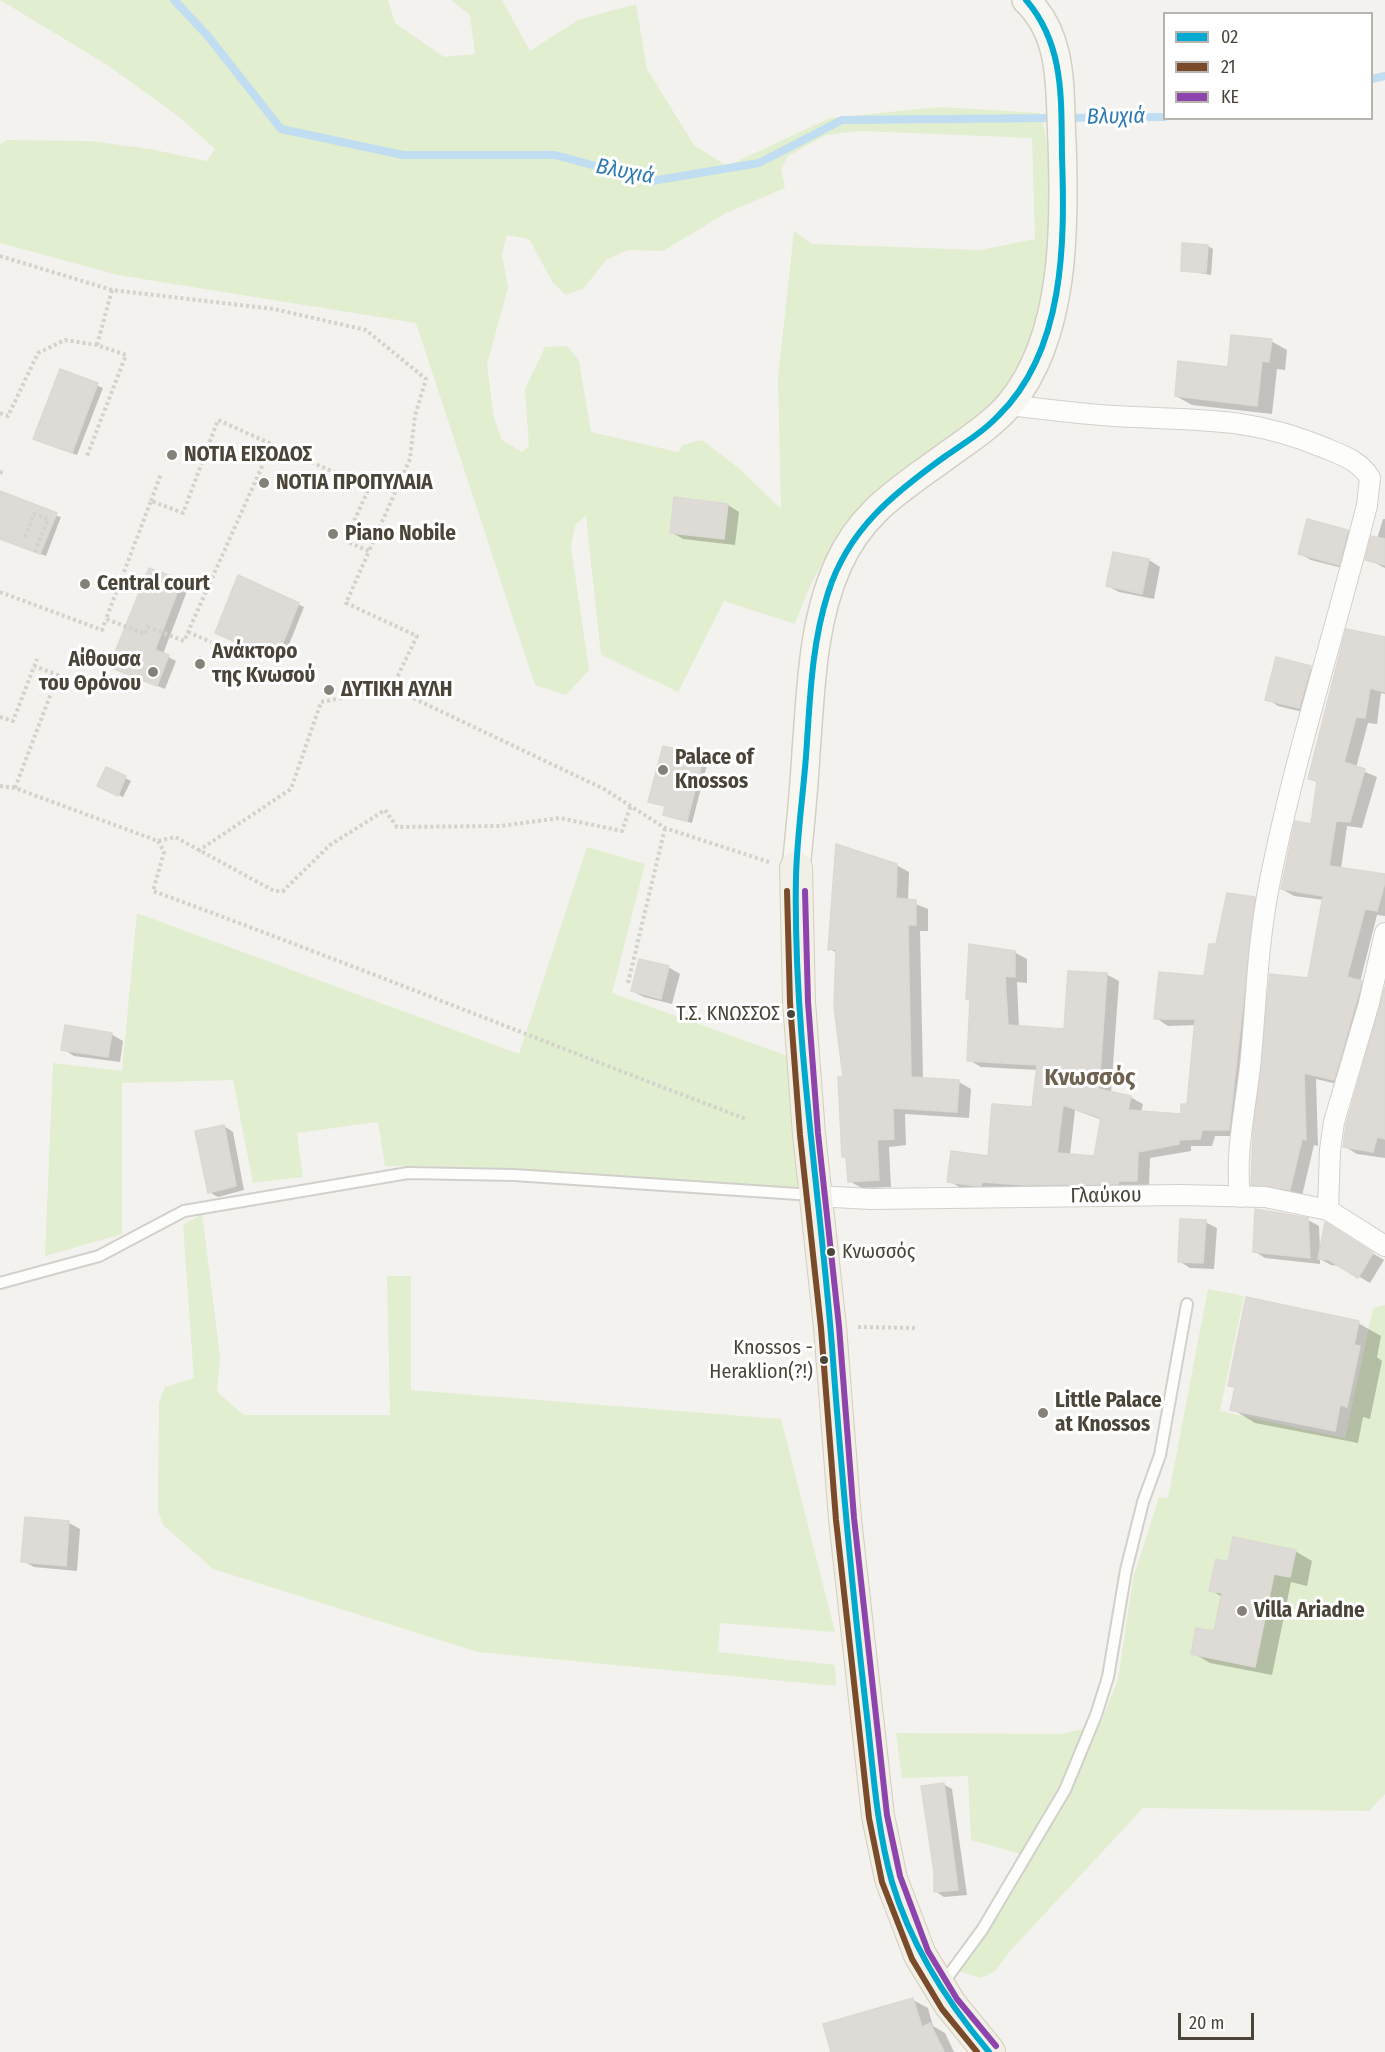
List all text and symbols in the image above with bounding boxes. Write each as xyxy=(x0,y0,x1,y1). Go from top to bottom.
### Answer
legend xyxy=(1163,12,1373,120)
text: 02 xyxy=(1221,26,1238,48)
text: 21 xyxy=(1221,56,1236,78)
text: KE xyxy=(1221,86,1239,108)
water label: Βλυχιά xyxy=(1087,103,1145,131)
water label: Βλυχιά xyxy=(594,153,656,191)
place label: ΝΟΤΙΑ ΕΙΣΟΔΟΣ xyxy=(184,442,312,468)
marker: ΝΟΤΙΑ ΕΙΣΟΔΟΣ xyxy=(165,448,179,462)
place label: NOTIA ΠΡΟΠΥΛΑΙΑ xyxy=(276,470,433,496)
marker: NOTIA ΠΡΟΠΥΛΑΙΑ xyxy=(257,476,271,490)
place label: Piano Nobile xyxy=(345,521,456,547)
marker: Piano Nobile xyxy=(326,527,340,541)
place label: Central court xyxy=(97,571,210,597)
marker: Central court xyxy=(78,577,92,591)
place label: Ανάκτορο της Κνωσού xyxy=(212,639,315,689)
place label: Αίθουσα του Θρόνου xyxy=(39,647,141,697)
marker: Ανάκτορο της Κνωσού xyxy=(193,657,207,671)
marker: Αίθουσα του Θρόνου xyxy=(146,665,160,679)
place label: ΔΥΤΙΚΗ ΑΥΛΗ xyxy=(341,677,452,703)
marker: ΔΥΤΙΚΗ ΑΥΛΗ xyxy=(322,683,336,697)
place label: Palace of Knossos xyxy=(675,745,754,795)
marker: Palace of Knossos xyxy=(656,763,670,777)
place label: Τ.Σ. ΚΝΩΣΣΟΣ xyxy=(676,1002,780,1026)
marker: Τ.Σ. ΚΝΩΣΣΟΣ xyxy=(785,1008,797,1020)
district label: Κνωσσός xyxy=(1045,1064,1135,1092)
street label: Γλαύκου xyxy=(1070,1183,1142,1209)
place label: Κνωσσός xyxy=(842,1240,915,1264)
marker: Κνωσσός xyxy=(825,1246,837,1258)
place label: Knossos - Heraklion(?!) xyxy=(709,1336,813,1383)
marker: Knossos - Heraklion(?!) xyxy=(818,1354,830,1366)
place label: Little Palace at Knossos xyxy=(1055,1388,1162,1438)
marker: Little Palace at Knossos xyxy=(1036,1406,1050,1420)
place label: Villa Ariadne xyxy=(1254,1598,1365,1624)
marker: Villa Ariadne xyxy=(1235,1604,1249,1618)
scale bar xyxy=(1181,2001,1258,2039)
text: 20 m xyxy=(1189,2012,1224,2034)

